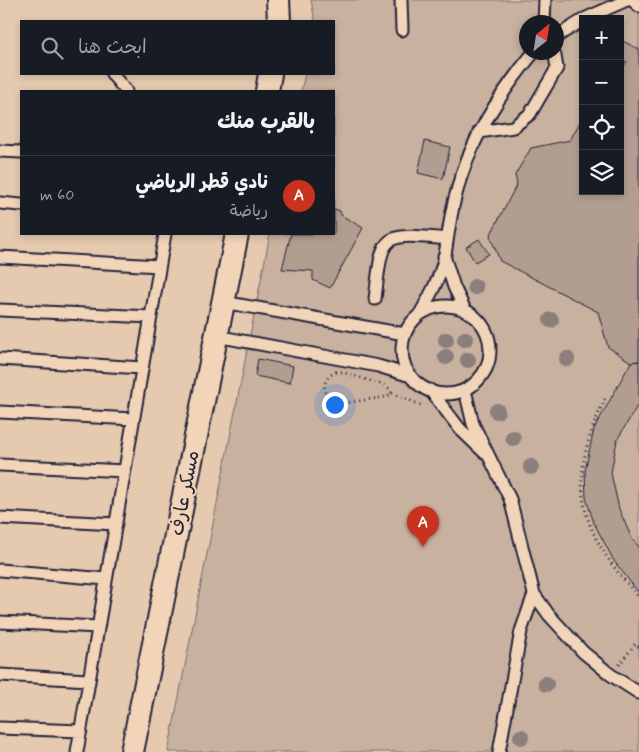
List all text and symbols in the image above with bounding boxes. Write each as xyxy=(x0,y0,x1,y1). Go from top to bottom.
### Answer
north arrow xyxy=(519,15,564,60)
map controls xyxy=(579,15,624,195)
button: + xyxy=(579,15,624,60)
search box xyxy=(20,20,335,75)
icon: search xyxy=(38,34,66,62)
text: ابحث هنا xyxy=(78,35,147,60)
button: − xyxy=(579,60,624,105)
button: locate xyxy=(579,105,624,150)
text: بالقرب منك xyxy=(217,108,315,136)
button: layers xyxy=(579,150,624,195)
text: نادي قطر الرياضي xyxy=(135,170,268,195)
text: 60 m xyxy=(40,185,74,206)
text: A xyxy=(294,185,304,206)
text: رياضة xyxy=(230,201,268,222)
your location xyxy=(322,392,348,418)
street label: مسكر عارف xyxy=(164,448,206,538)
pin: A xyxy=(407,506,439,547)

